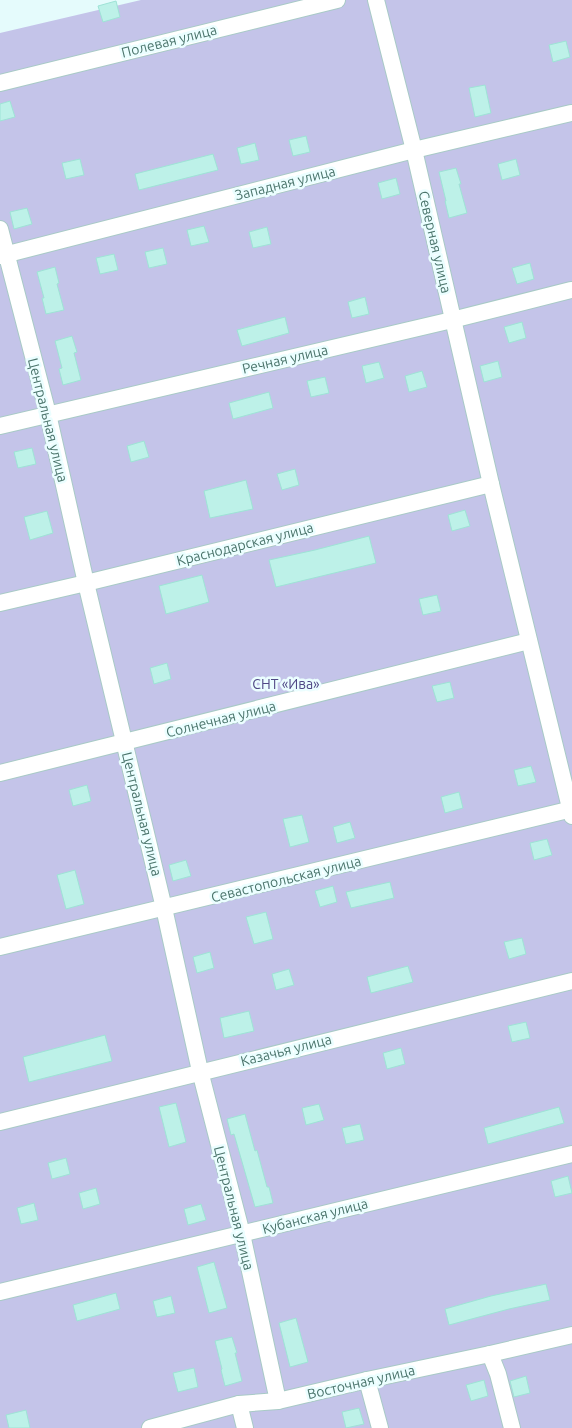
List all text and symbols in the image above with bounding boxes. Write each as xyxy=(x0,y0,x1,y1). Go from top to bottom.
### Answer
street label: Полевая улица xyxy=(120,21,218,61)
street label: Западная улица xyxy=(233,163,337,203)
street label: Северная улица xyxy=(415,189,455,295)
street label: Речная улица xyxy=(241,341,329,377)
street label: Центральная улица xyxy=(25,356,71,484)
street label: Краснодарская улица xyxy=(175,519,315,569)
park label: СНТ «Ива» xyxy=(252,676,320,692)
street label: Солнечная улица xyxy=(164,698,278,740)
street label: Центральная улица xyxy=(119,750,165,878)
street label: Севастопольская улица xyxy=(209,853,363,905)
street label: Казачья улица xyxy=(239,1031,333,1069)
street label: Центральная улица xyxy=(211,1144,257,1272)
street label: Кубанская улица xyxy=(261,1195,369,1237)
street label: Восточная улица xyxy=(306,1362,416,1402)

